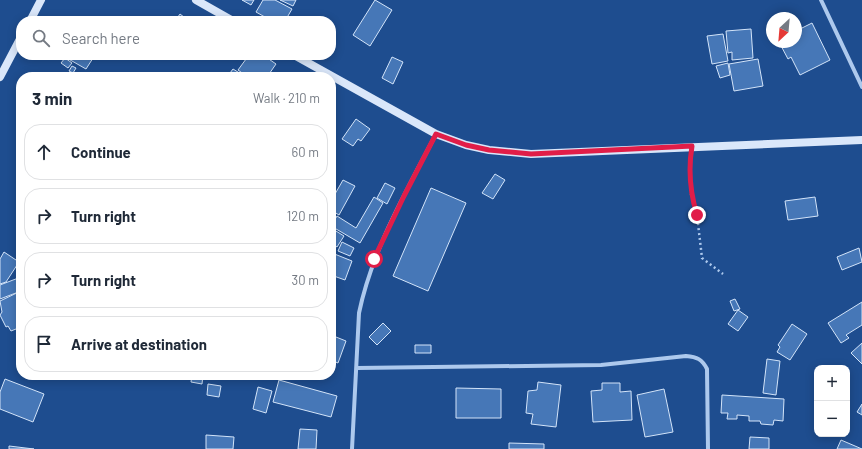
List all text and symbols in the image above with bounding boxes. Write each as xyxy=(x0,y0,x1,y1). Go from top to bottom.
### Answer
north arrow xyxy=(766,12,802,48)
search box xyxy=(16,16,336,60)
icon: search xyxy=(30,27,52,49)
text: Search here xyxy=(62,29,140,47)
text: 3 min xyxy=(32,88,72,108)
text: Walk · 210 m xyxy=(253,90,320,106)
icon: ahead xyxy=(33,141,55,163)
text: Continue xyxy=(71,143,131,161)
text: 60 m xyxy=(292,144,319,160)
icon: right xyxy=(33,205,55,227)
route end xyxy=(688,206,706,224)
text: Turn right xyxy=(71,207,136,225)
text: 120 m xyxy=(287,208,319,224)
route start xyxy=(365,250,383,268)
icon: right xyxy=(33,269,55,291)
text: Turn right xyxy=(71,271,136,289)
text: 30 m xyxy=(292,272,319,288)
icon: arrive xyxy=(33,333,55,355)
text: Arrive at destination xyxy=(71,335,207,353)
map controls xyxy=(814,365,850,437)
button: + xyxy=(814,365,850,401)
button: − xyxy=(814,401,850,437)

